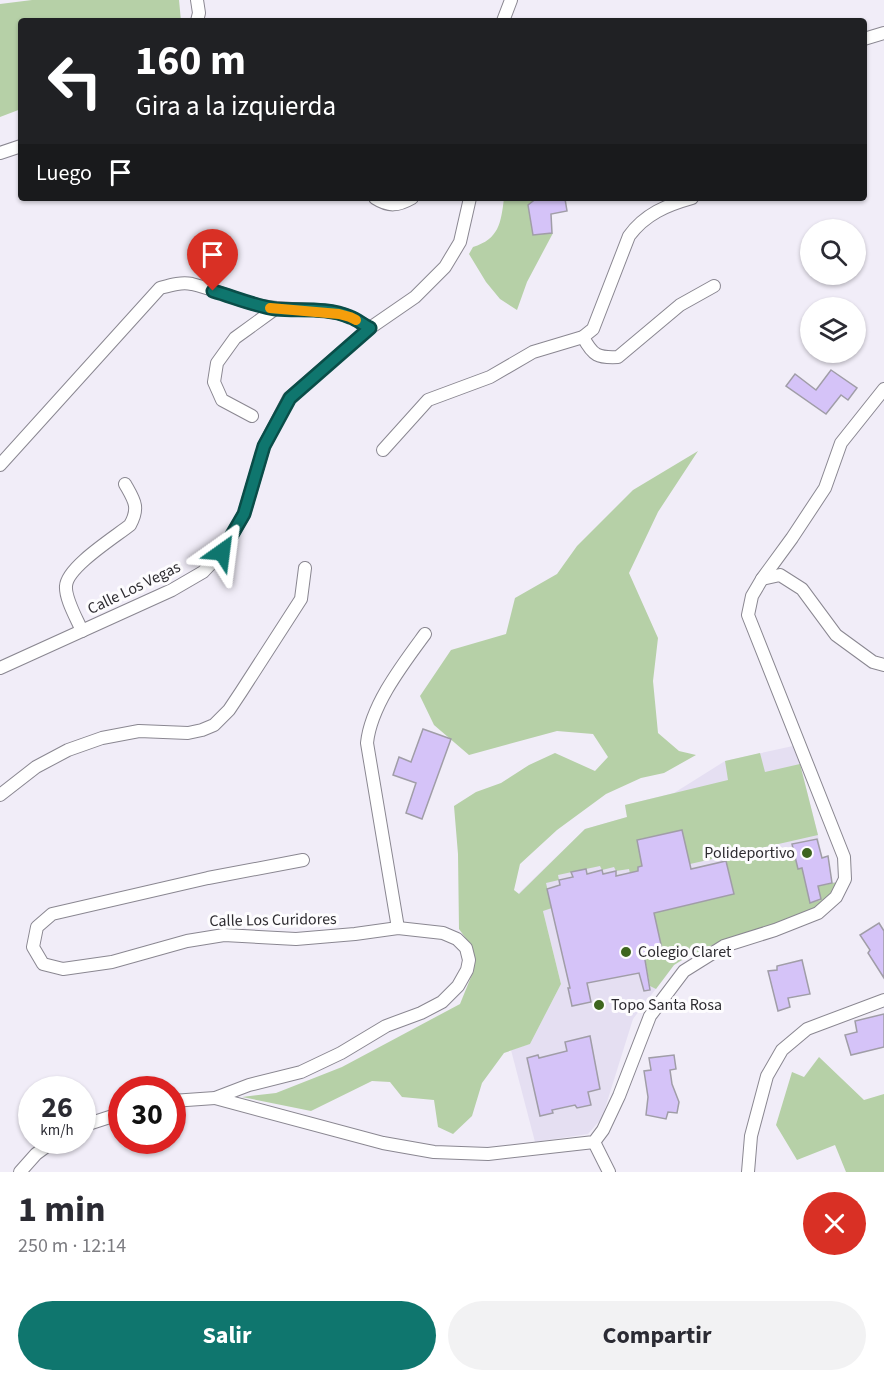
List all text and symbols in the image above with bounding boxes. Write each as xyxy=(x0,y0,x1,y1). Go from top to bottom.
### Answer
text: 160 m xyxy=(135,31,246,91)
icon: left xyxy=(36,42,114,120)
text: Gira a la izquierda xyxy=(135,87,336,126)
icon: arrive xyxy=(104,156,137,189)
text: Luego xyxy=(36,157,92,189)
map controls xyxy=(800,219,866,363)
button: search xyxy=(800,219,866,285)
pin xyxy=(187,229,238,291)
icon: arrive xyxy=(196,238,229,271)
button: layers xyxy=(800,297,866,363)
position arrow xyxy=(190,520,254,584)
street label: Calle Los Vegas xyxy=(84,556,184,620)
place label: Polideportivo xyxy=(704,842,795,864)
marker: Polideportivo xyxy=(800,846,814,860)
street label: Calle Los Curidores xyxy=(209,908,337,932)
place label: Colegio Claret xyxy=(638,941,732,963)
marker: Colegio Claret xyxy=(619,945,633,959)
place label: Topo Santa Rosa xyxy=(611,994,722,1016)
marker: Topo Santa Rosa xyxy=(592,998,606,1012)
speed limit sign: 30 xyxy=(108,1076,186,1154)
text: 26 xyxy=(41,1086,73,1129)
text: km/h xyxy=(40,1120,74,1141)
text: 1 min xyxy=(18,1184,106,1235)
button: close xyxy=(803,1192,866,1255)
text: 250 m · 12:14 xyxy=(18,1232,126,1260)
button: Salir xyxy=(18,1301,436,1370)
button: Compartir xyxy=(448,1301,866,1370)

